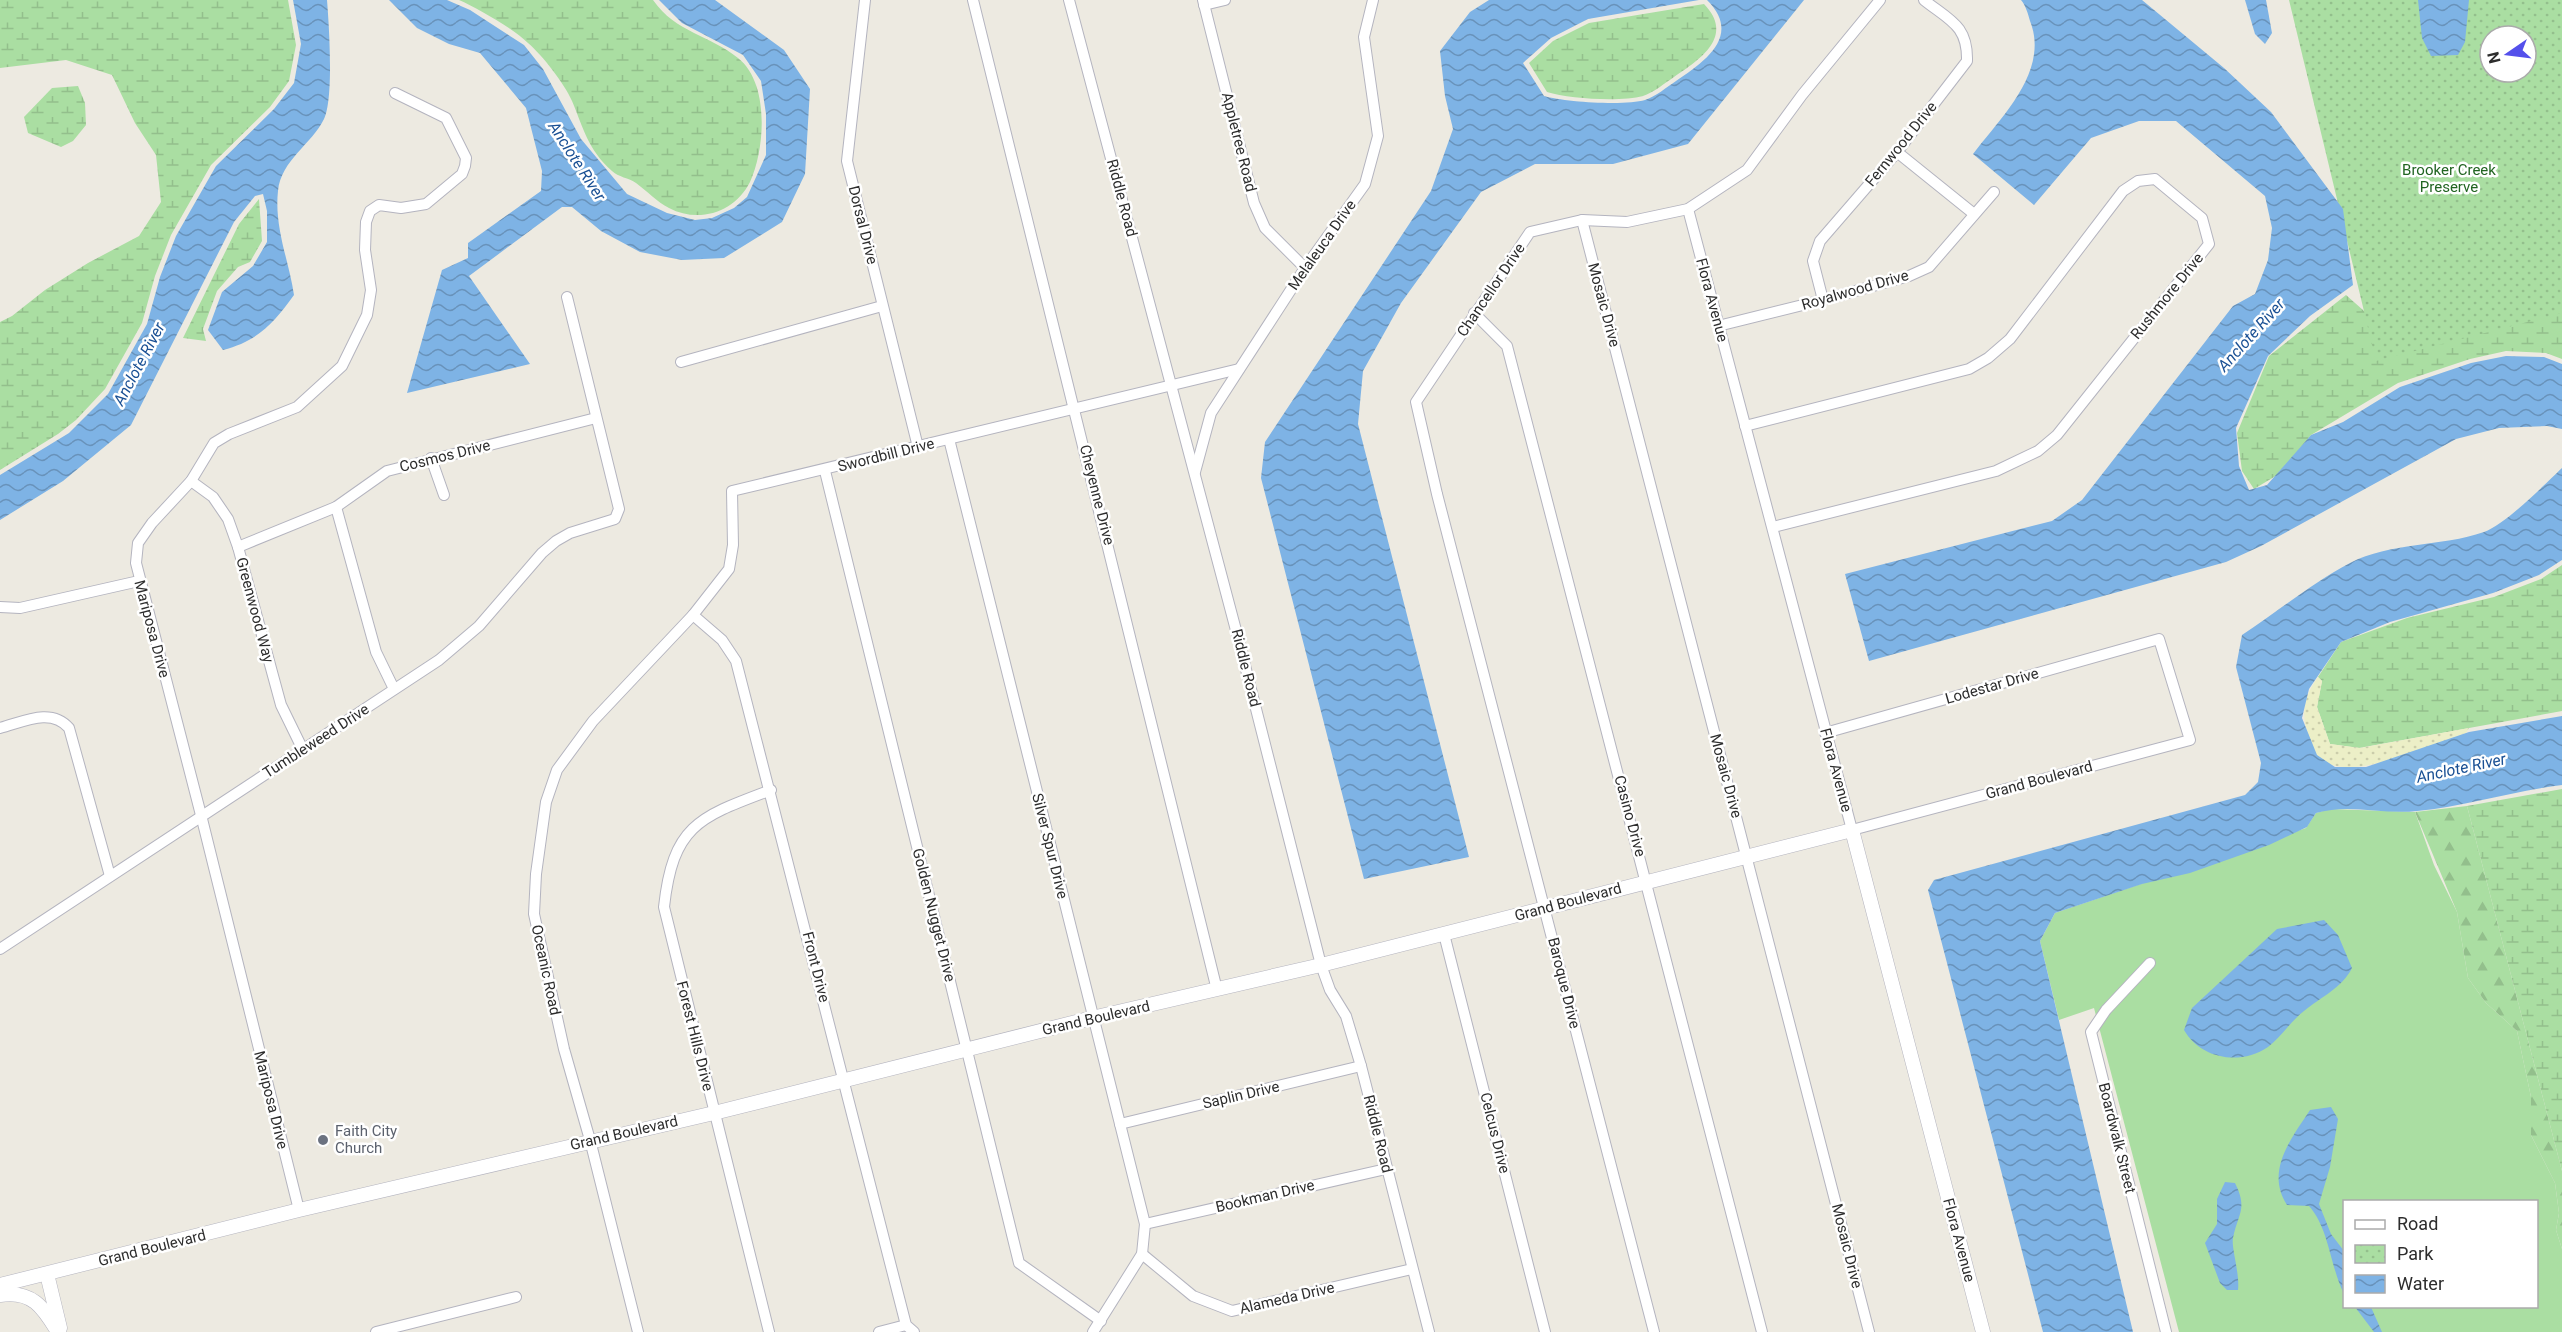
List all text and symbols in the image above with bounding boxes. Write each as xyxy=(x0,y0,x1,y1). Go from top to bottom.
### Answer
north arrow xyxy=(2478,24,2538,84)
text: N xyxy=(2483,50,2505,65)
street label: Appletree Road xyxy=(1218,90,1260,194)
street label: Fernwood Drive xyxy=(1861,98,1941,190)
water label: Anclote River xyxy=(544,117,610,205)
street label: Riddle Road xyxy=(1103,157,1141,239)
park label: Brooker Creek Preserve xyxy=(2402,161,2496,196)
street label: Dorsal Drive xyxy=(845,184,881,266)
street label: Melaleuca Drive xyxy=(1284,196,1360,294)
street label: Chancellor Drive xyxy=(1453,240,1529,340)
street label: Rushmore Drive xyxy=(2127,249,2207,343)
street label: Flora Avenue xyxy=(1692,256,1732,344)
street label: Mosaic Drive xyxy=(1584,261,1624,349)
street label: Royalwood Drive xyxy=(1799,266,1911,314)
water label: Anclote River xyxy=(2213,294,2289,376)
water label: Anclote River xyxy=(109,319,169,409)
street label: Swordbill Drive xyxy=(836,434,936,476)
street label: Cosmos Drive xyxy=(398,436,492,476)
street label: Cheyenne Drive xyxy=(1076,443,1118,547)
street label: Greenwood Way xyxy=(232,555,278,665)
street label: Mariposa Drive xyxy=(130,578,174,680)
street label: Riddle Road xyxy=(1228,627,1264,709)
street label: Lodestar Drive xyxy=(1943,664,2041,708)
street label: Tumbleweed Drive xyxy=(260,700,372,782)
street label: Flora Avenue xyxy=(1816,726,1856,814)
street label: Mosaic Drive xyxy=(1706,732,1746,820)
water label: Anclote River xyxy=(2414,749,2508,787)
street label: Grand Boulevard xyxy=(1984,757,2094,803)
street label: Casino Drive xyxy=(1610,773,1650,859)
street label: Silver Spur Drive xyxy=(1028,791,1072,901)
street label: Golden Nugget Drive xyxy=(909,846,959,984)
street label: Grand Boulevard xyxy=(1513,879,1623,925)
street label: Oceanic Road xyxy=(528,923,564,1017)
street label: Front Drive xyxy=(799,930,833,1004)
street label: Baroque Drive xyxy=(1544,936,1584,1030)
street label: Forest Hills Drive xyxy=(673,979,717,1093)
street label: Grand Boulevard xyxy=(1040,997,1152,1039)
street label: Mariposa Drive xyxy=(250,1049,292,1151)
street label: Saplin Drive xyxy=(1201,1077,1281,1113)
street label: Boardwalk Street xyxy=(2095,1081,2139,1195)
street label: Celcus Drive xyxy=(1476,1091,1514,1175)
street label: Riddle Road xyxy=(1360,1093,1396,1175)
street label: Grand Boulevard xyxy=(568,1112,680,1154)
place label: Faith City Church xyxy=(335,1122,397,1157)
marker: Faith City Church xyxy=(316,1133,330,1147)
street label: Bookman Drive xyxy=(1214,1176,1316,1216)
street label: Flora Avenue xyxy=(1939,1196,1979,1284)
legend xyxy=(2343,1200,2538,1308)
street label: Mosaic Drive xyxy=(1828,1202,1866,1290)
text: Road xyxy=(2397,1213,2438,1234)
street label: Grand Boulevard xyxy=(96,1226,208,1270)
text: Park xyxy=(2397,1243,2434,1264)
text: Water xyxy=(2397,1273,2444,1294)
street label: Alameda Drive xyxy=(1238,1278,1336,1318)

